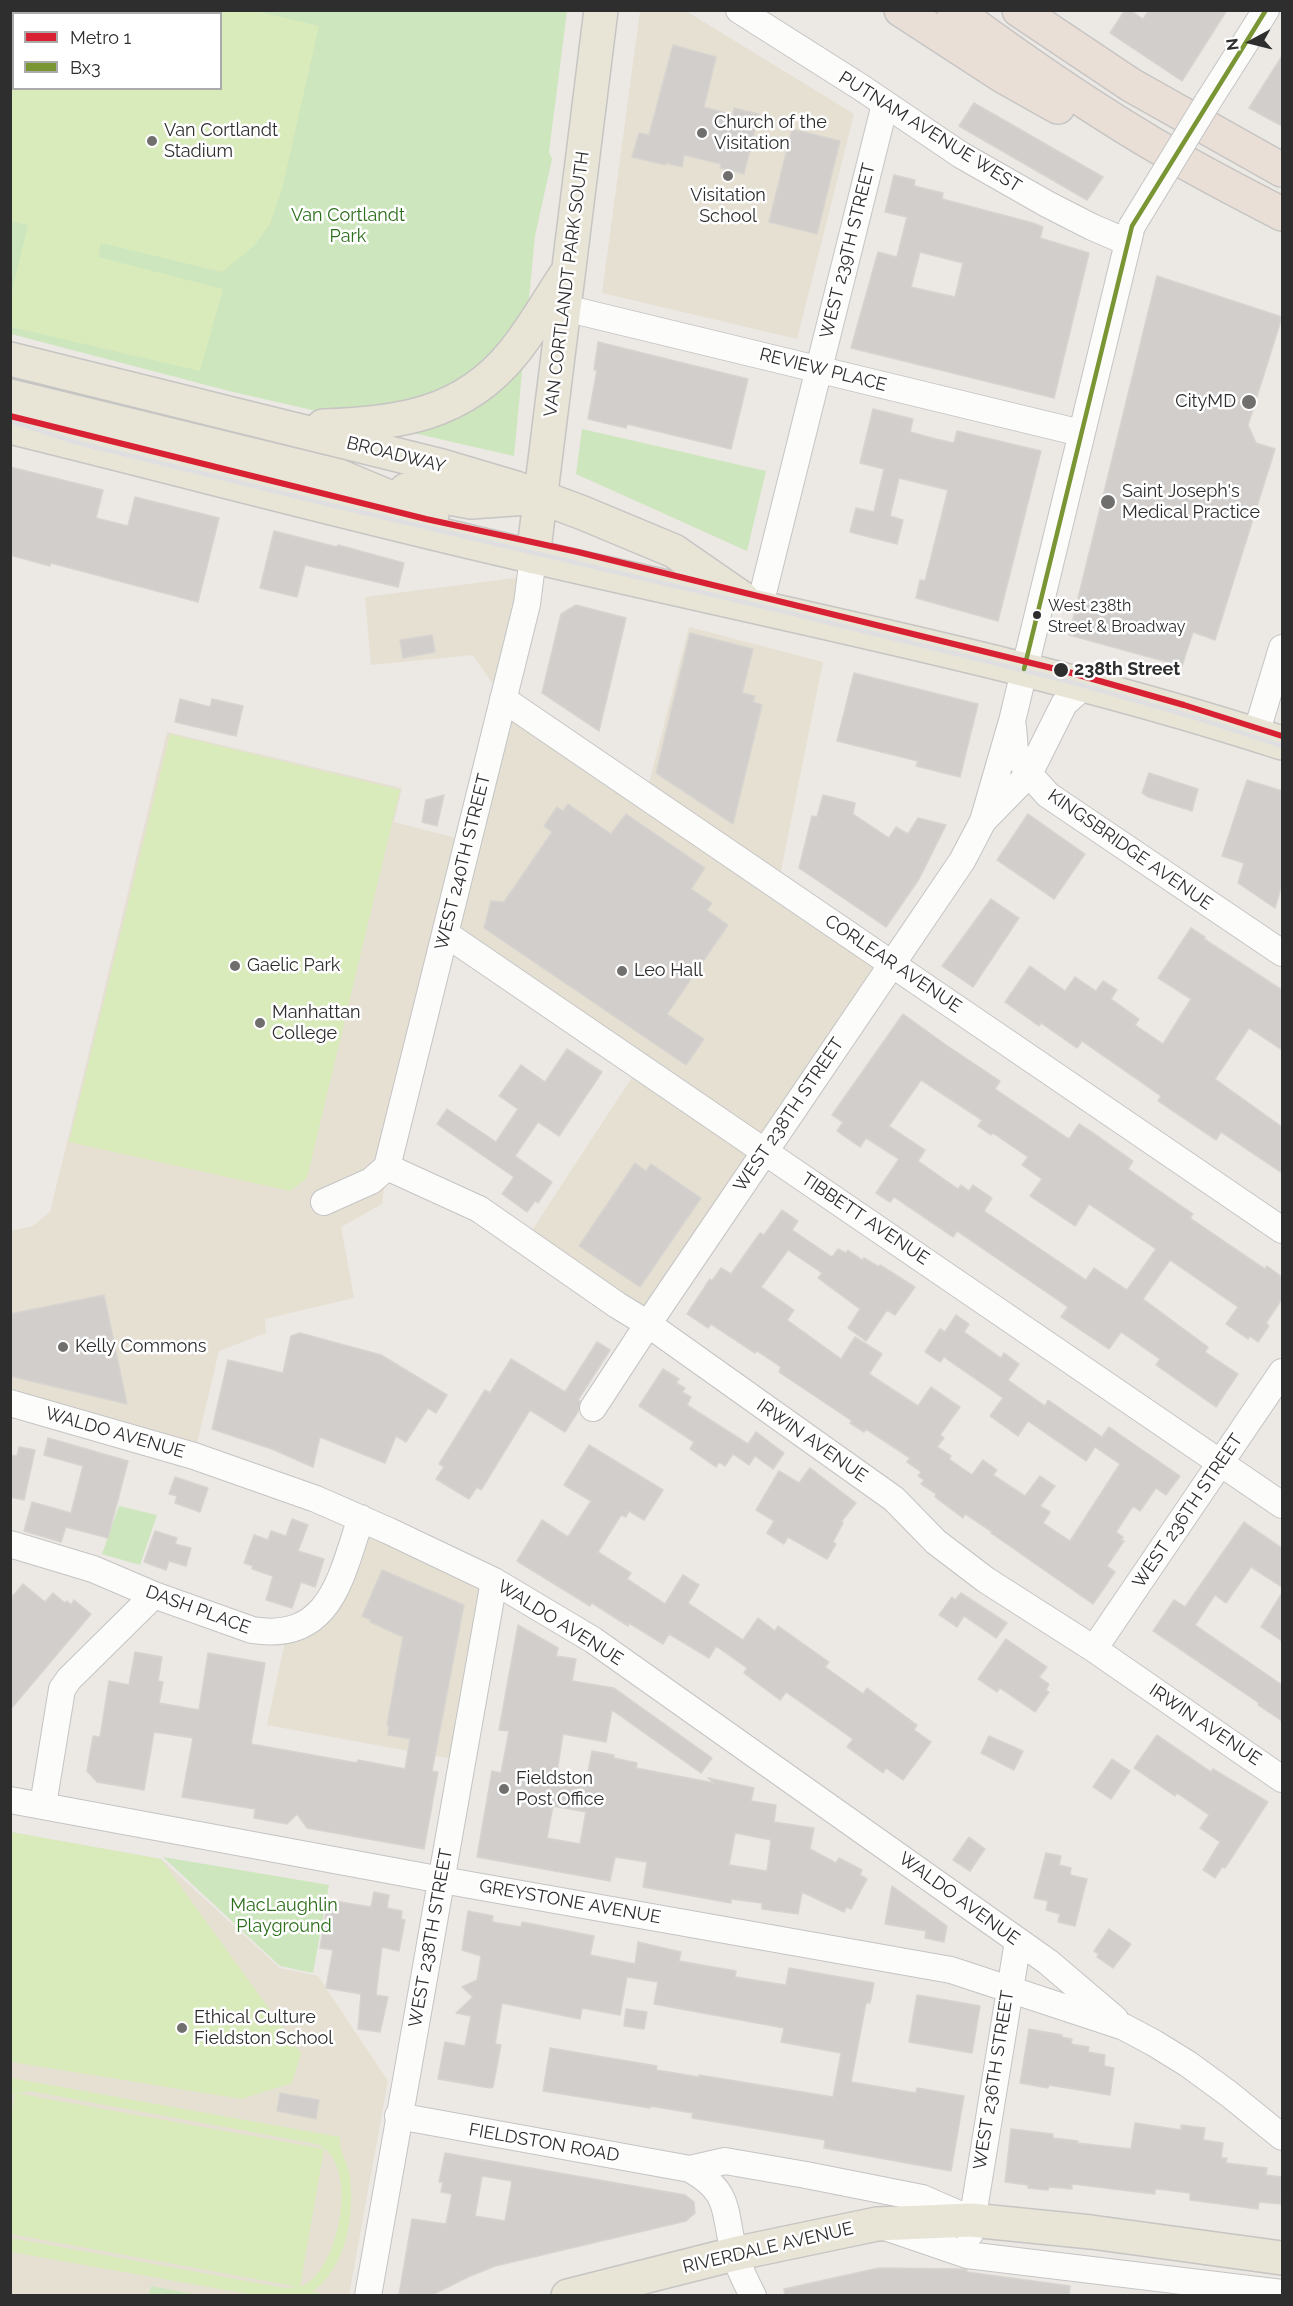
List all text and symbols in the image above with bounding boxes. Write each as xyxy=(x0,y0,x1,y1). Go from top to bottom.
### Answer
legend xyxy=(12,12,222,90)
north arrow xyxy=(1221,12,1281,72)
text: Metro 1 xyxy=(70,27,131,48)
text: N xyxy=(1222,37,1243,51)
text: Bx3 xyxy=(70,57,101,78)
street label: PUTNAM AVENUE WEST xyxy=(835,67,1025,197)
place label: Church of the Visitation xyxy=(714,112,827,154)
place label: Van Cortlandt Stadium xyxy=(164,120,278,162)
marker: Church of the Visitation xyxy=(695,126,709,140)
marker: Van Cortlandt Stadium xyxy=(145,134,159,148)
street label: VAN CORTLANDT PARK SOUTH xyxy=(540,150,594,418)
street label: WEST 239TH STREET xyxy=(816,161,880,341)
marker: Visitation School xyxy=(721,169,735,183)
place label: Visitation School xyxy=(690,185,766,228)
park label: Van Cortlandt Park xyxy=(291,205,405,248)
street label: REVIEW PLACE xyxy=(757,344,889,396)
place label: CityMD xyxy=(1175,391,1236,413)
marker: CityMD xyxy=(1240,393,1258,411)
street label: BROADWAY xyxy=(344,432,448,478)
place label: Saint Joseph's Medical Practice xyxy=(1122,481,1260,524)
marker: Saint Joseph's Medical Practice xyxy=(1099,493,1117,511)
place label: West 238th Street & Broadway xyxy=(1048,596,1185,634)
marker: West 238th Street & Broadway xyxy=(1031,609,1043,621)
place label: 238th Street xyxy=(1074,659,1180,681)
marker: 238th Street xyxy=(1052,661,1070,679)
street label: WEST 240TH STREET xyxy=(431,772,495,952)
street label: KINGSBRIDGE AVENUE xyxy=(1044,785,1216,915)
street label: CORLEAR AVENUE xyxy=(821,910,965,1018)
place label: Gaelic Park xyxy=(247,955,340,977)
marker: Gaelic Park xyxy=(228,959,242,973)
place label: Leo Hall xyxy=(634,960,703,982)
marker: Leo Hall xyxy=(615,964,629,978)
place label: Manhattan College xyxy=(272,1002,361,1044)
marker: Manhattan College xyxy=(253,1016,267,1030)
street label: WEST 238TH STREET xyxy=(729,1034,849,1196)
street label: TIBBETT AVENUE xyxy=(797,1168,933,1270)
place label: Kelly Commons xyxy=(75,1336,206,1358)
marker: Kelly Commons xyxy=(56,1340,70,1354)
street label: IRWIN AVENUE xyxy=(752,1395,872,1487)
street label: WALDO AVENUE xyxy=(43,1403,187,1463)
street label: WEST 236TH STREET xyxy=(1128,1430,1248,1592)
street label: WALDO AVENUE xyxy=(493,1576,627,1670)
street label: DASH PLACE xyxy=(143,1581,253,1639)
street label: IRWIN AVENUE xyxy=(1145,1680,1265,1770)
place label: Fieldston Post Office xyxy=(516,1768,604,1810)
marker: Fieldston Post Office xyxy=(497,1782,511,1796)
street label: WEST 238TH STREET xyxy=(405,1847,457,2029)
street label: WALDO AVENUE xyxy=(894,1848,1024,1950)
street label: GREYSTONE AVENUE xyxy=(478,1875,662,1929)
park label: MacLaughlin Playground xyxy=(230,1895,338,1938)
street label: WEST 236TH STREET xyxy=(969,1989,1019,2171)
place label: Ethical Culture Fieldston School xyxy=(194,2007,333,2050)
marker: Ethical Culture Fieldston School xyxy=(175,2021,189,2035)
street label: FIELDSTON ROAD xyxy=(467,2119,621,2167)
street label: RIVERDALE AVENUE xyxy=(681,2218,855,2278)

